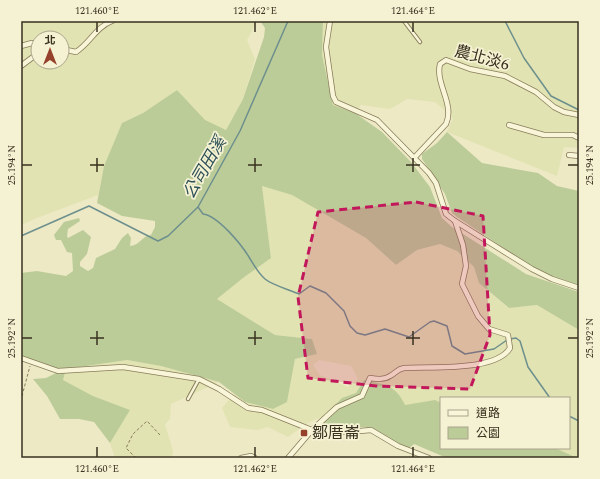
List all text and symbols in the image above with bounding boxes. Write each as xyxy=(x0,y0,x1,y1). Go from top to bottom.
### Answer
text: 121.460°E xyxy=(75,3,119,19)
text: 121.462°E xyxy=(233,3,277,19)
text: 121.464°E xyxy=(391,3,435,19)
north arrow xyxy=(30,30,70,70)
text: 北 xyxy=(45,32,56,49)
street label: 農北淡6 xyxy=(452,39,512,77)
water label: 公司田溪 xyxy=(177,130,234,204)
text: 25.194°N xyxy=(4,145,20,185)
text: 25.194°N xyxy=(582,145,598,185)
text: 25.192°N xyxy=(4,318,20,358)
text: 25.192°N xyxy=(582,318,598,358)
legend xyxy=(440,397,570,449)
text: 道路 xyxy=(476,404,500,423)
place label: 鄒厝崙 xyxy=(312,421,360,445)
text: 公園 xyxy=(476,424,500,443)
marker: 鄒厝崙 xyxy=(299,428,309,438)
text: 121.460°E xyxy=(75,461,119,477)
text: 121.462°E xyxy=(233,461,277,477)
text: 121.464°E xyxy=(391,461,435,477)

